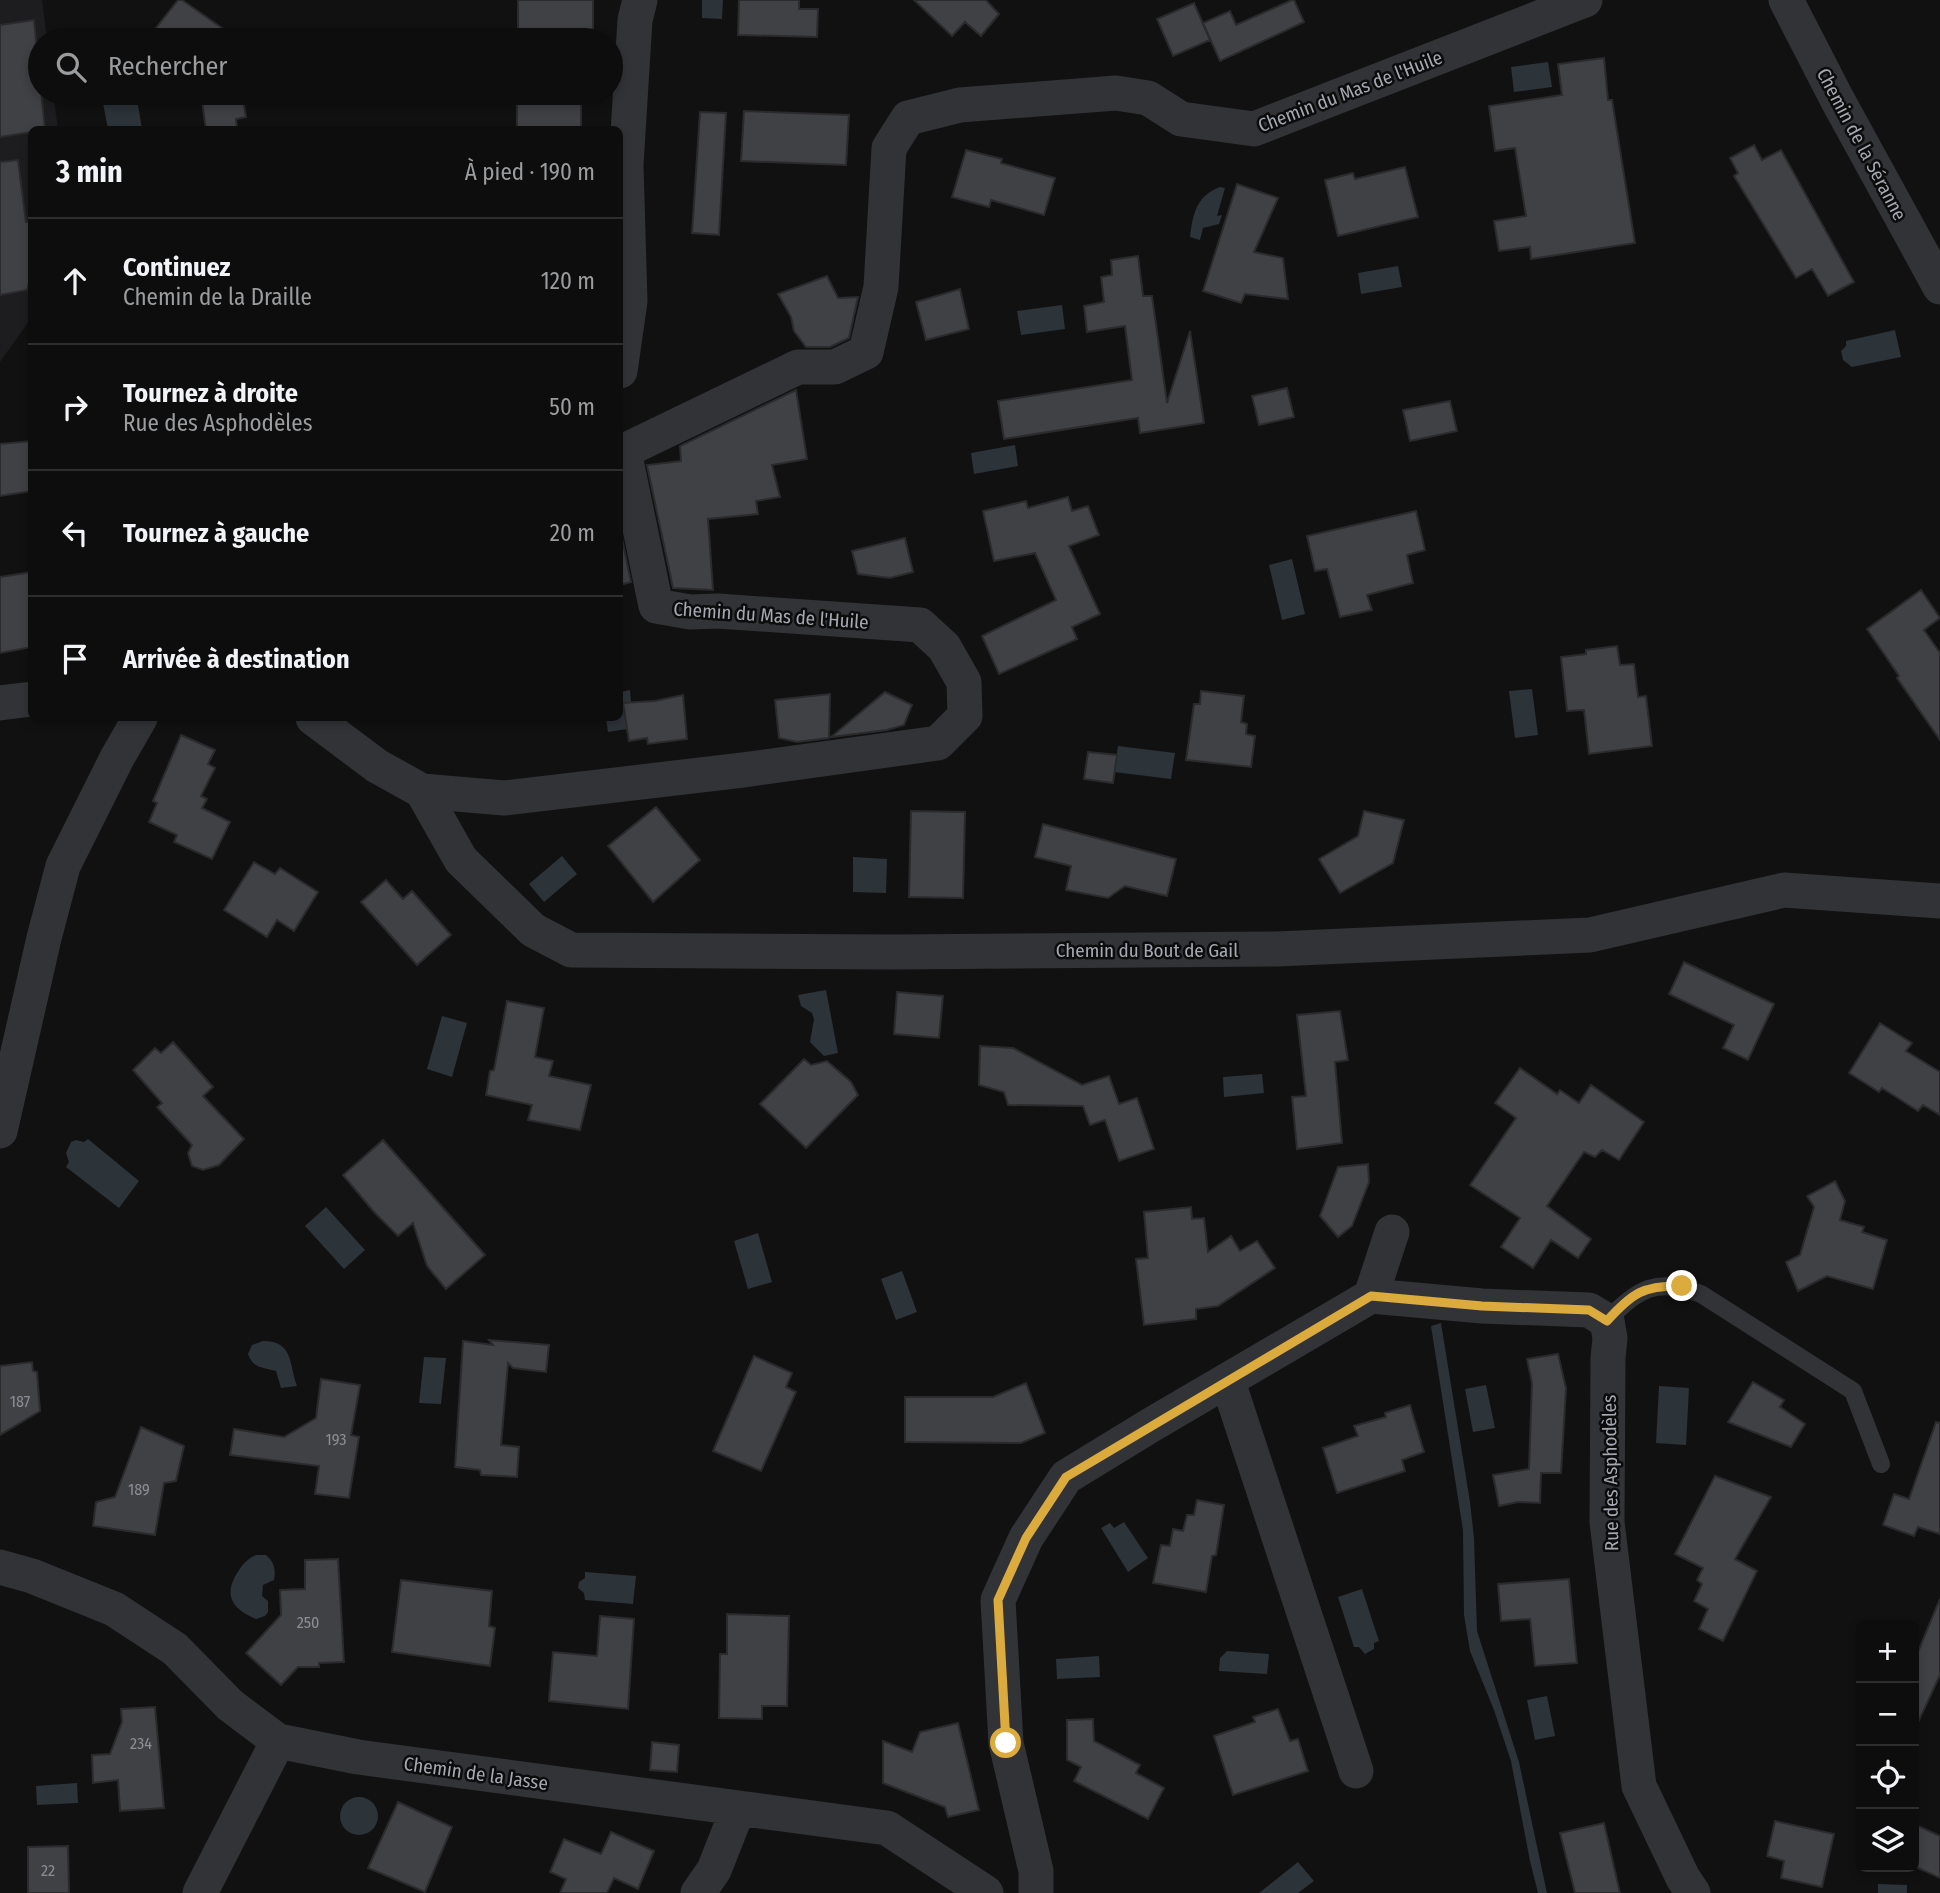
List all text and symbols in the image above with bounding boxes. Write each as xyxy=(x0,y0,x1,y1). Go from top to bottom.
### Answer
search box xyxy=(28,28,623,105)
street label: Chemin du Mas de l'Huile xyxy=(1255,46,1446,137)
icon: search xyxy=(52,48,90,86)
text: Rechercher xyxy=(108,51,227,82)
street label: Chemin de la Séranne xyxy=(1812,64,1911,224)
text: 3 min xyxy=(56,154,123,190)
text: À pied · 190 m xyxy=(465,158,595,186)
text: Continuez xyxy=(123,252,230,283)
icon: ahead xyxy=(56,262,94,300)
text: 120 m xyxy=(541,267,595,295)
text: Chemin de la Draille xyxy=(123,283,312,311)
text: Tournez à droite xyxy=(123,378,298,409)
icon: right xyxy=(56,388,94,426)
text: 50 m xyxy=(549,393,595,421)
text: Rue des Asphodèles xyxy=(123,409,312,437)
icon: left xyxy=(56,514,94,552)
text: Tournez à gauche xyxy=(123,518,309,549)
text: 20 m xyxy=(550,519,595,547)
street label: Chemin du Mas de l'Huile xyxy=(673,597,869,634)
icon: arrive xyxy=(56,640,94,678)
text: Arrivée à destination xyxy=(123,644,350,675)
street label: Chemin du Bout de Gail xyxy=(1056,939,1238,962)
route end xyxy=(1666,1270,1697,1301)
house number: 187 xyxy=(10,1392,31,1411)
street label: Rue des Asphodèles xyxy=(1598,1395,1623,1551)
house number: 193 xyxy=(326,1430,346,1449)
house number: 189 xyxy=(128,1480,150,1499)
house number: 250 xyxy=(297,1613,319,1632)
map controls xyxy=(1856,1620,1919,1872)
button: + xyxy=(1856,1620,1919,1683)
button: − xyxy=(1856,1683,1919,1746)
route start xyxy=(990,1727,1021,1758)
house number: 234 xyxy=(130,1734,152,1753)
button: locate xyxy=(1856,1746,1919,1809)
street label: Chemin de la Jasse xyxy=(402,1752,549,1795)
button: layers xyxy=(1856,1809,1919,1872)
house number: 22 xyxy=(41,1861,55,1880)

